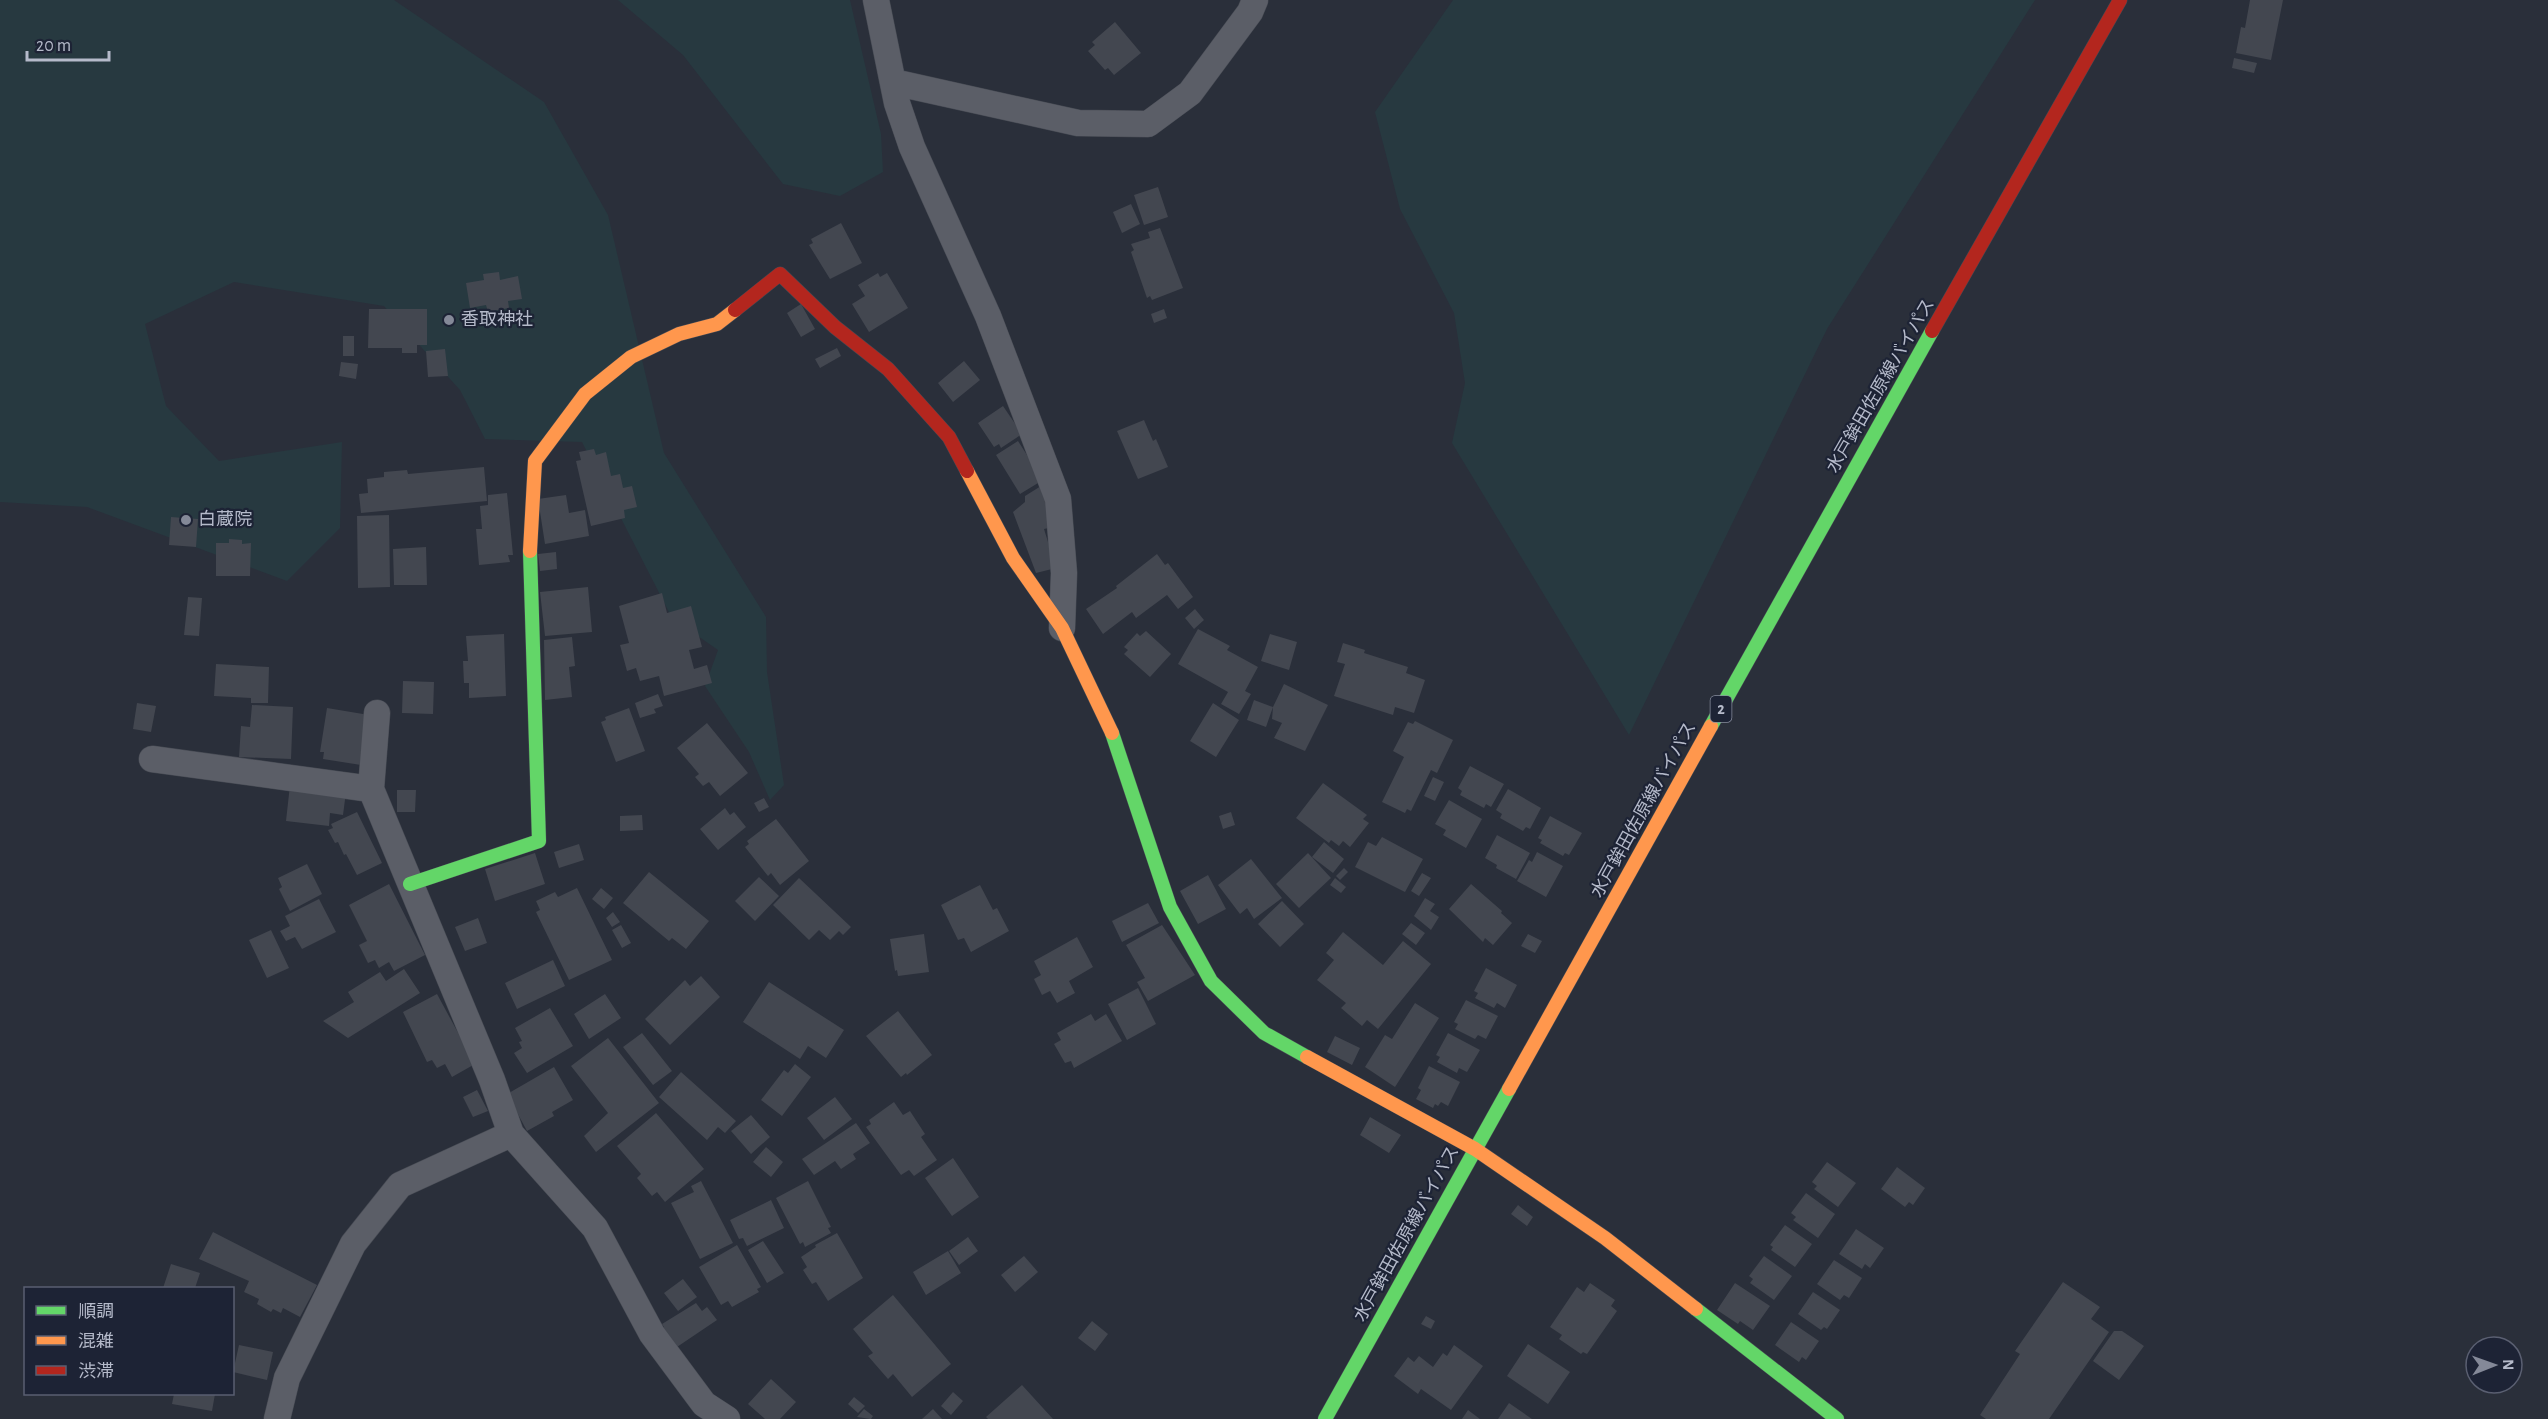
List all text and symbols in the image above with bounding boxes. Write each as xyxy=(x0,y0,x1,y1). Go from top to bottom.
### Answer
scale bar xyxy=(27,24,110,62)
text: 20 m xyxy=(36,37,71,55)
street label: 水戸鉾田佐原線バイパス xyxy=(1822,295,1938,476)
place label: 香取神社 xyxy=(461,309,533,329)
marker: 香取神社 xyxy=(442,313,456,327)
place label: 白蔵院 xyxy=(198,509,252,529)
marker: 白蔵院 xyxy=(179,513,193,527)
road number: 2 xyxy=(1710,696,1732,722)
street label: 水戸鉾田佐原線バイパス xyxy=(1586,718,1700,901)
street label: 水戸鉾田佐原線バイパス xyxy=(1349,1142,1463,1325)
legend xyxy=(24,1287,234,1395)
text: 順調 xyxy=(78,1303,114,1321)
text: 混雑 xyxy=(78,1331,114,1351)
north arrow xyxy=(2464,1335,2524,1395)
text: N xyxy=(2500,1359,2516,1370)
text: 渋滞 xyxy=(78,1362,114,1381)

